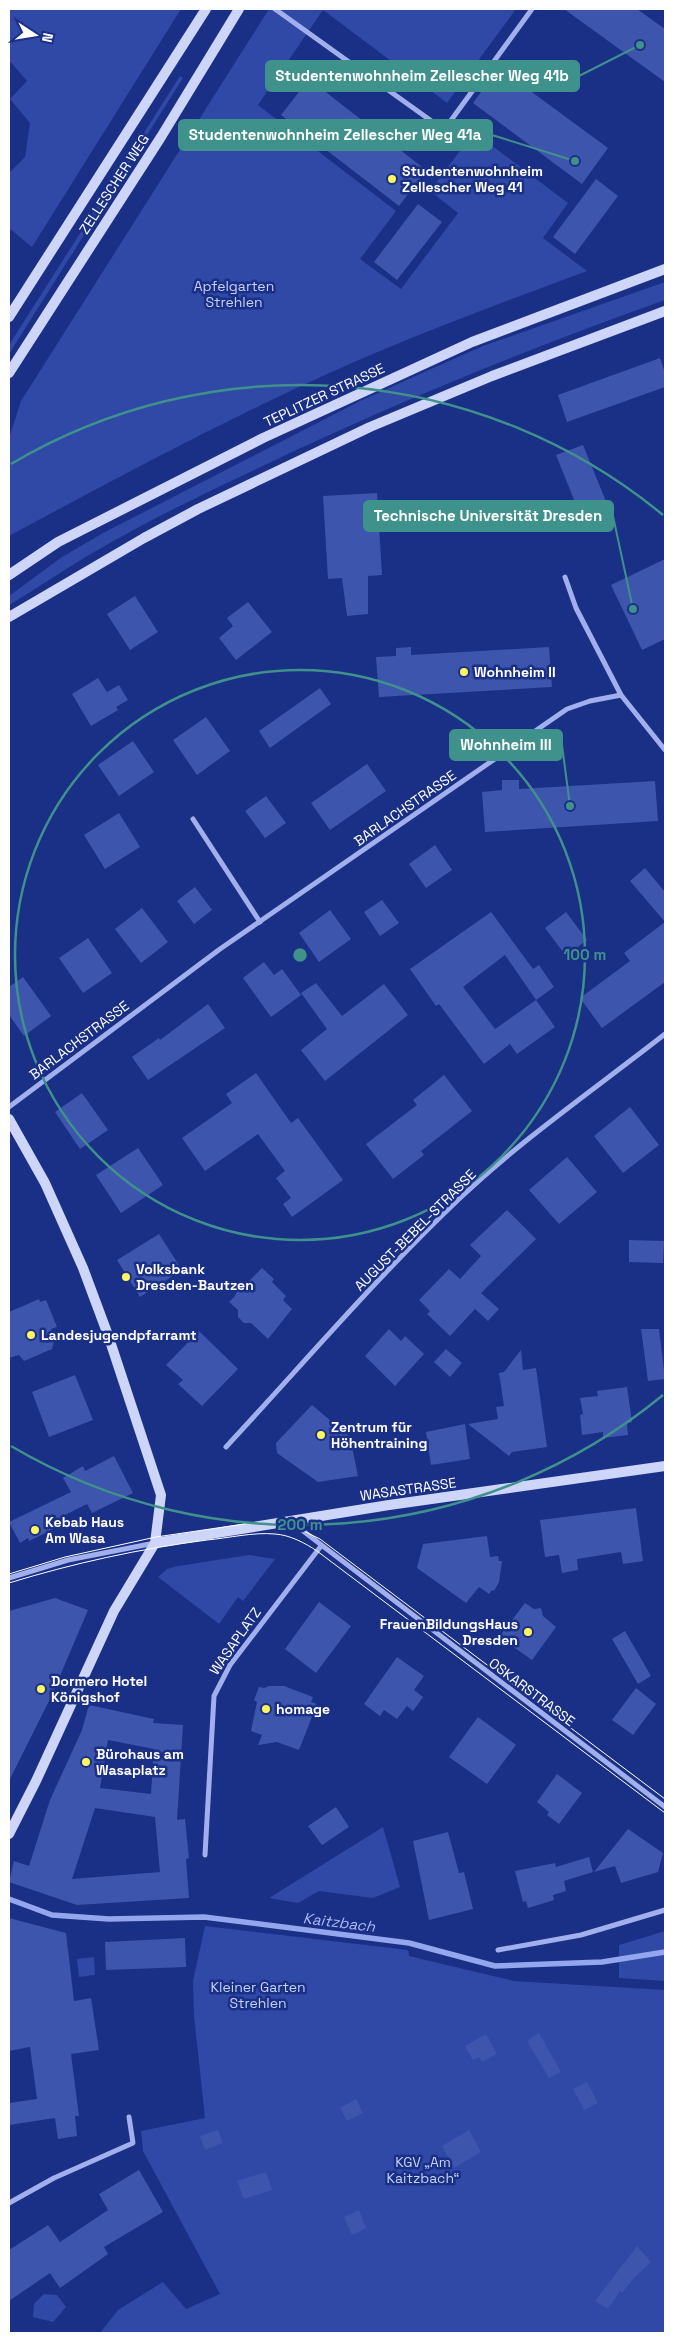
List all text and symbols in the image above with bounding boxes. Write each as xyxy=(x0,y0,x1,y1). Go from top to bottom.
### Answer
north arrow xyxy=(10,10,60,60)
text: N xyxy=(38,31,57,44)
callout: Studentenwohnheim Zellescher Weg 41b xyxy=(266,61,579,91)
text: Studentenwohnheim Zellescher Weg 41b xyxy=(275,66,569,85)
callout: Studentenwohnheim Zellescher Weg 41a xyxy=(179,120,492,150)
text: Studentenwohnheim Zellescher Weg 41a xyxy=(189,125,482,144)
street label: ZELLESCHER WEG xyxy=(75,131,153,237)
place label: Studentenwohnheim Zellescher Weg 41 xyxy=(402,162,543,196)
marker: Studentenwohnheim Zellescher Weg 41 xyxy=(386,173,398,185)
park label: Apfelgarten Strehlen xyxy=(194,277,274,311)
street label: TEPLITZER STRASSE xyxy=(261,359,387,431)
callout: Technische Universität Dresden xyxy=(364,501,613,531)
text: Technische Universität Dresden xyxy=(374,506,602,525)
place label: Wohnheim II xyxy=(474,663,556,681)
marker: Wohnheim II xyxy=(458,666,470,678)
callout: Wohnheim III xyxy=(450,730,562,760)
text: Wohnheim III xyxy=(460,735,552,754)
street label: BARLACHSTRASSE xyxy=(351,766,460,850)
text: 100 m xyxy=(564,945,606,964)
centre of rings xyxy=(291,946,309,964)
street label: BARLACHSTRASSE xyxy=(26,997,133,1083)
street label: AUGUST-BEBEL-STRASSE xyxy=(350,1165,480,1295)
place label: Volksbank Dresden-Bautzen xyxy=(136,1260,254,1294)
marker: Volksbank Dresden-Bautzen xyxy=(120,1271,132,1283)
place label: Landesjugendpfarramt xyxy=(41,1326,197,1344)
marker: Landesjugendpfarramt xyxy=(25,1329,37,1341)
place label: Zentrum für Höhentraining xyxy=(331,1418,427,1452)
marker: Zentrum für Höhentraining xyxy=(315,1429,327,1441)
street label: WASASTRASSE xyxy=(359,1473,457,1505)
place label: Kebab Haus Am Wasa xyxy=(45,1513,124,1547)
text: 200 m xyxy=(278,1515,322,1534)
marker: Kebab Haus Am Wasa xyxy=(29,1524,41,1536)
street label: WASAPLATZ xyxy=(205,1604,265,1678)
place label: FrauenBildungsHaus Dresden xyxy=(380,1615,518,1649)
marker: FrauenBildungsHaus Dresden xyxy=(522,1626,534,1638)
street label: OSKARSTRASSE xyxy=(485,1654,579,1730)
place label: Dormero Hotel Königshof xyxy=(51,1672,147,1706)
marker: Dormero Hotel Königshof xyxy=(35,1683,47,1695)
place label: homage xyxy=(276,1700,330,1718)
marker: homage xyxy=(260,1703,272,1715)
place label: Bürohaus am Wasaplatz xyxy=(96,1745,184,1779)
marker: Bürohaus am Wasaplatz xyxy=(80,1756,92,1768)
water label: Kaitzbach xyxy=(302,1908,377,1936)
park label: Kleiner Garten Strehlen xyxy=(210,1978,306,2012)
park label: KGV „Am Kaitzbach“ xyxy=(386,2153,460,2187)

